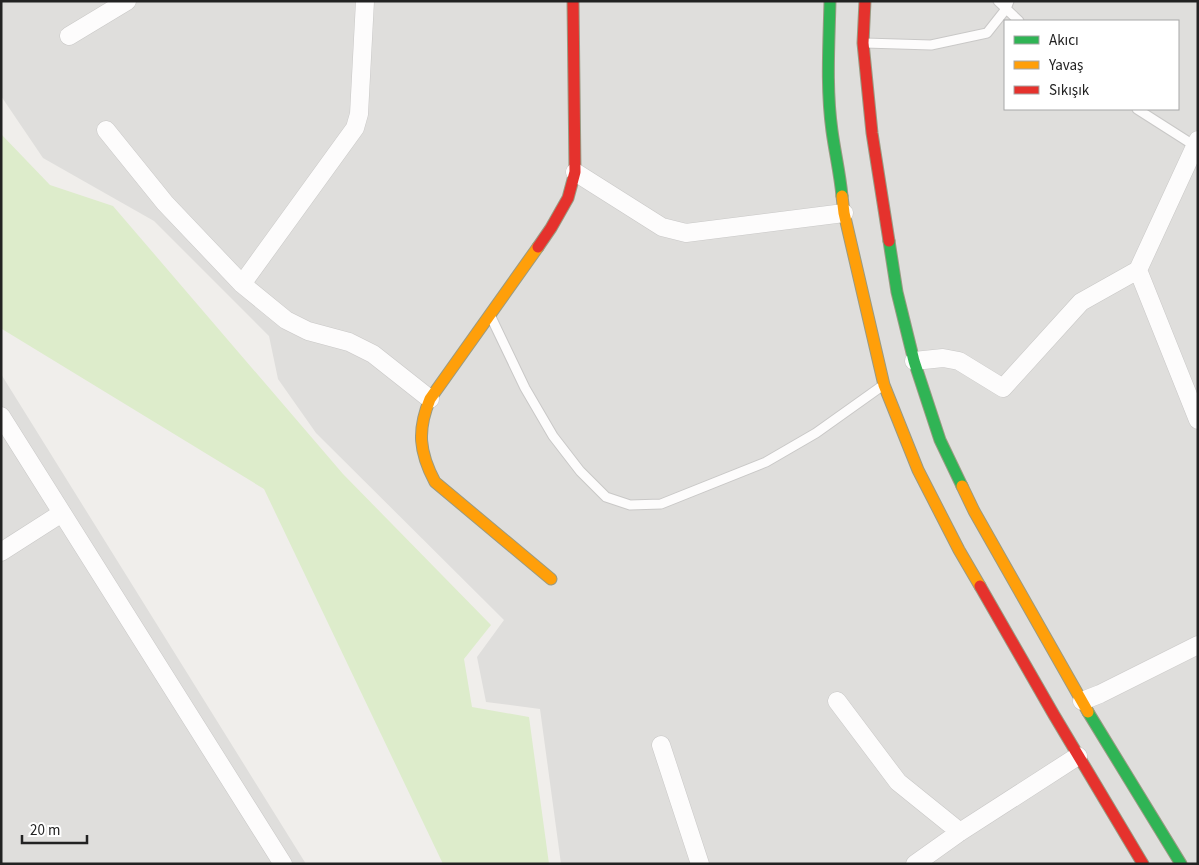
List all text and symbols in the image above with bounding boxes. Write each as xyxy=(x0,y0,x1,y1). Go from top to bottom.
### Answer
legend xyxy=(1004,20,1179,110)
text: Akıcı xyxy=(1049,30,1079,51)
text: Yavaş xyxy=(1048,55,1083,76)
text: Sıkışık xyxy=(1049,80,1090,101)
scale bar xyxy=(22,812,88,844)
text: 20 m xyxy=(30,820,60,841)

